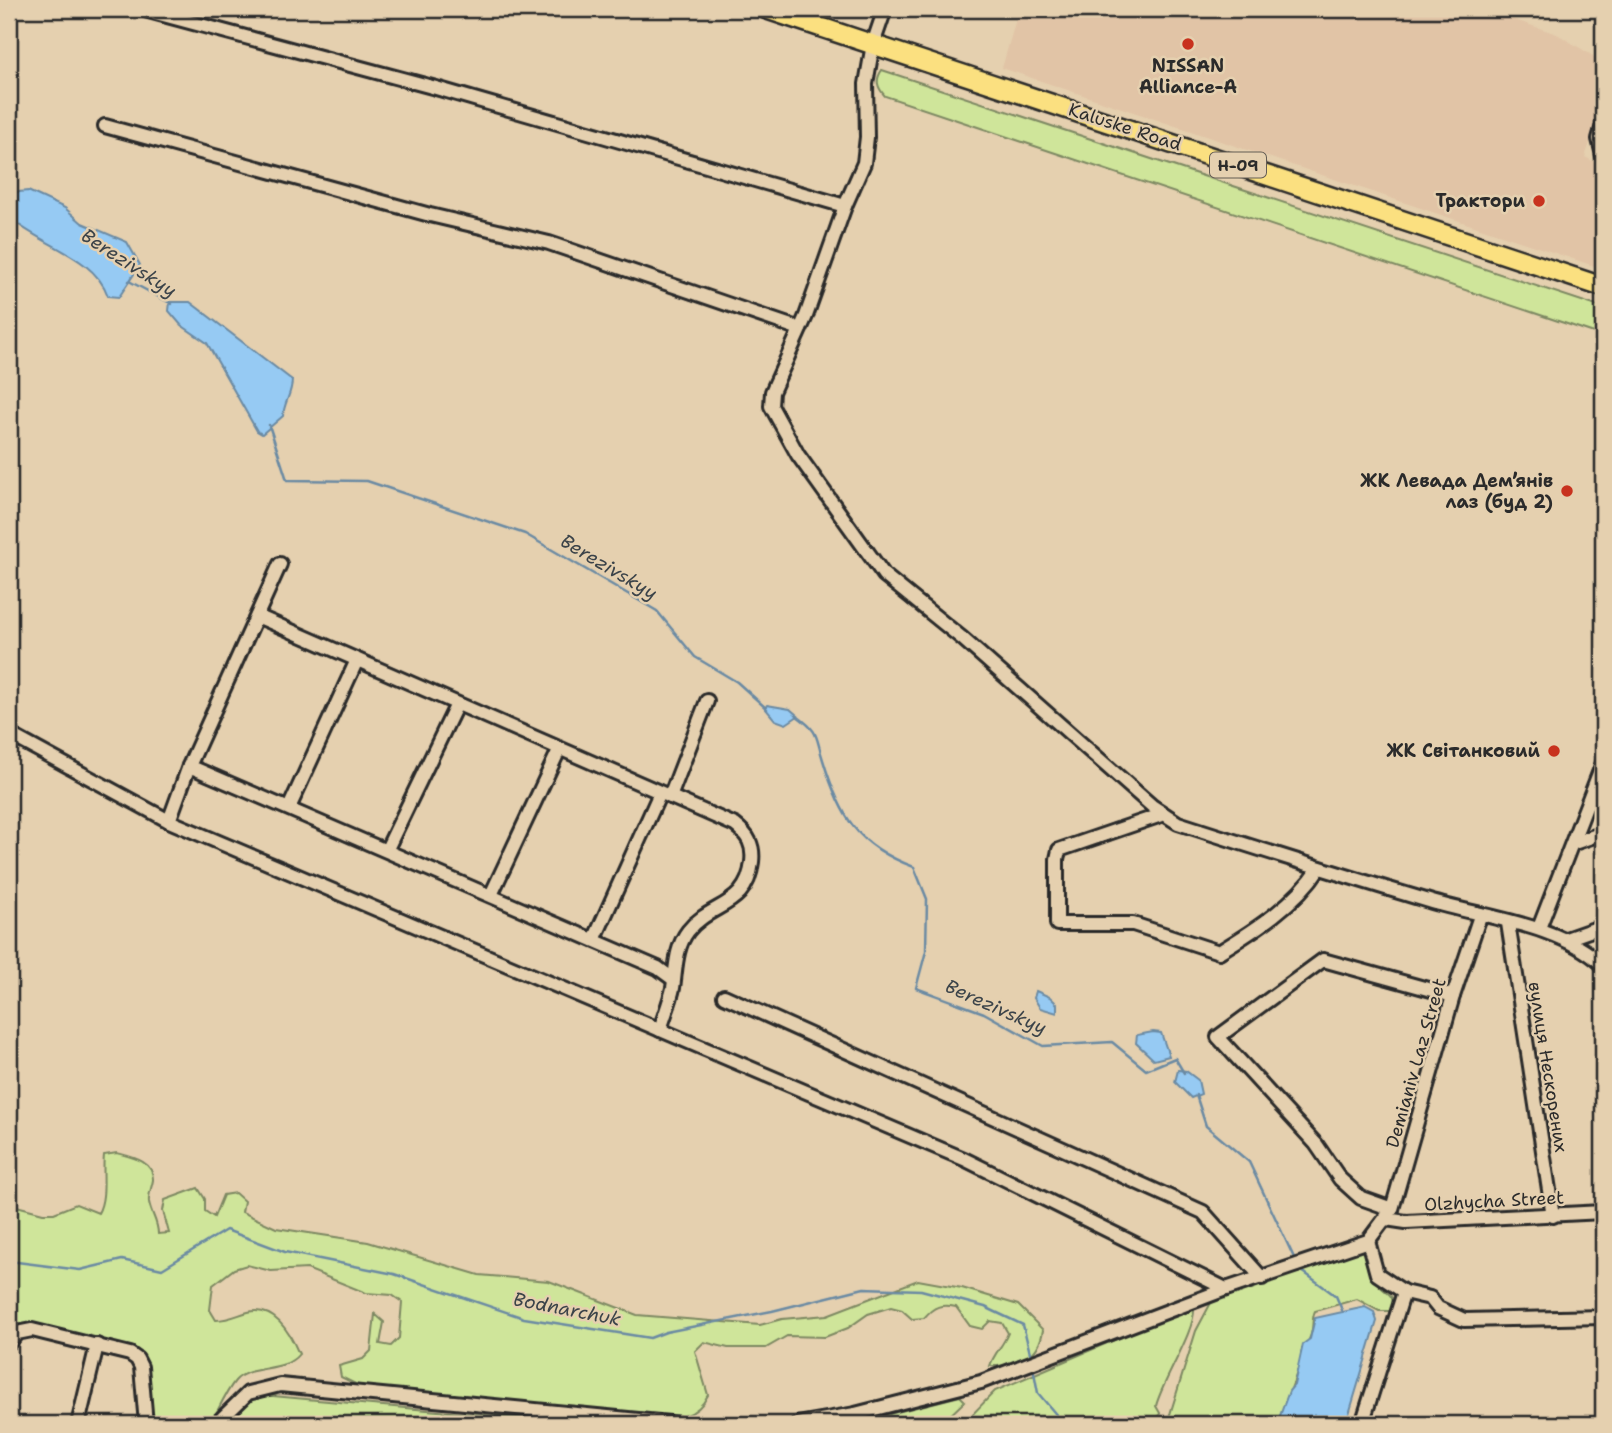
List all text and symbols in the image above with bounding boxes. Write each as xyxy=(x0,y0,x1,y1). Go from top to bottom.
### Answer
marker: NISSAN Alliance-A xyxy=(1180,36,1196,52)
place label: NISSAN Alliance-A xyxy=(1139,54,1237,99)
street label: Kaluske Road xyxy=(1065,97,1185,157)
road number: Н-09 xyxy=(1210,153,1266,178)
place label: Трактори xyxy=(1435,189,1525,213)
marker: Трактори xyxy=(1531,193,1547,209)
water label: Berezivskyy xyxy=(77,223,181,303)
place label: ЖК Левада Дем’янів лаз (буд 2) xyxy=(1360,469,1553,514)
marker: ЖК Левада Дем’янів лаз (буд 2) xyxy=(1559,483,1575,499)
water label: Berezivskyy xyxy=(556,528,662,606)
place label: ЖК Світанковий xyxy=(1387,739,1541,763)
marker: ЖК Світанковий xyxy=(1546,743,1562,759)
water label: Berezivskyy xyxy=(941,973,1051,1041)
street label: Demianiv Laz Street xyxy=(1380,975,1452,1151)
street label: вулиця Нескорених xyxy=(1523,980,1573,1154)
street label: Olzhycha Street xyxy=(1423,1185,1565,1217)
water label: Bodnarchuk xyxy=(511,1286,623,1332)

